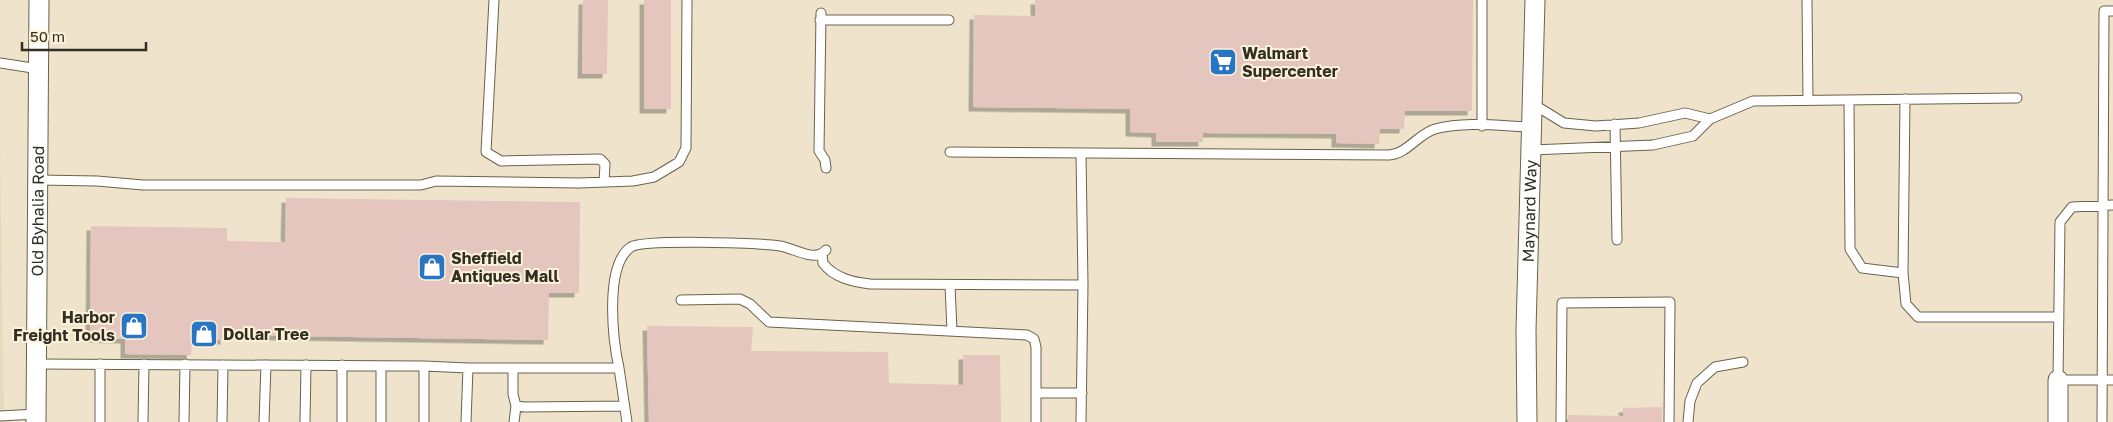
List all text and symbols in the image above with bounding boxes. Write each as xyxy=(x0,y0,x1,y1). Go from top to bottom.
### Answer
scale bar xyxy=(22,20,146,52)
text: 50 m xyxy=(30,27,65,45)
place label: Walmart Supercenter xyxy=(1242,43,1338,81)
supermarket icon: Walmart Supercenter xyxy=(1208,47,1238,77)
street label: Old Byhalia Road xyxy=(27,146,48,276)
street label: Maynard Way xyxy=(1518,159,1541,263)
place label: Sheffield Antiques Mall xyxy=(451,248,559,286)
shop icon: Sheffield Antiques Mall xyxy=(417,252,447,282)
place label: Harbor Freight Tools xyxy=(13,307,115,345)
shop icon: Harbor Freight Tools xyxy=(119,311,149,341)
shop icon: Dollar Tree xyxy=(189,319,219,349)
place label: Dollar Tree xyxy=(223,324,309,344)

